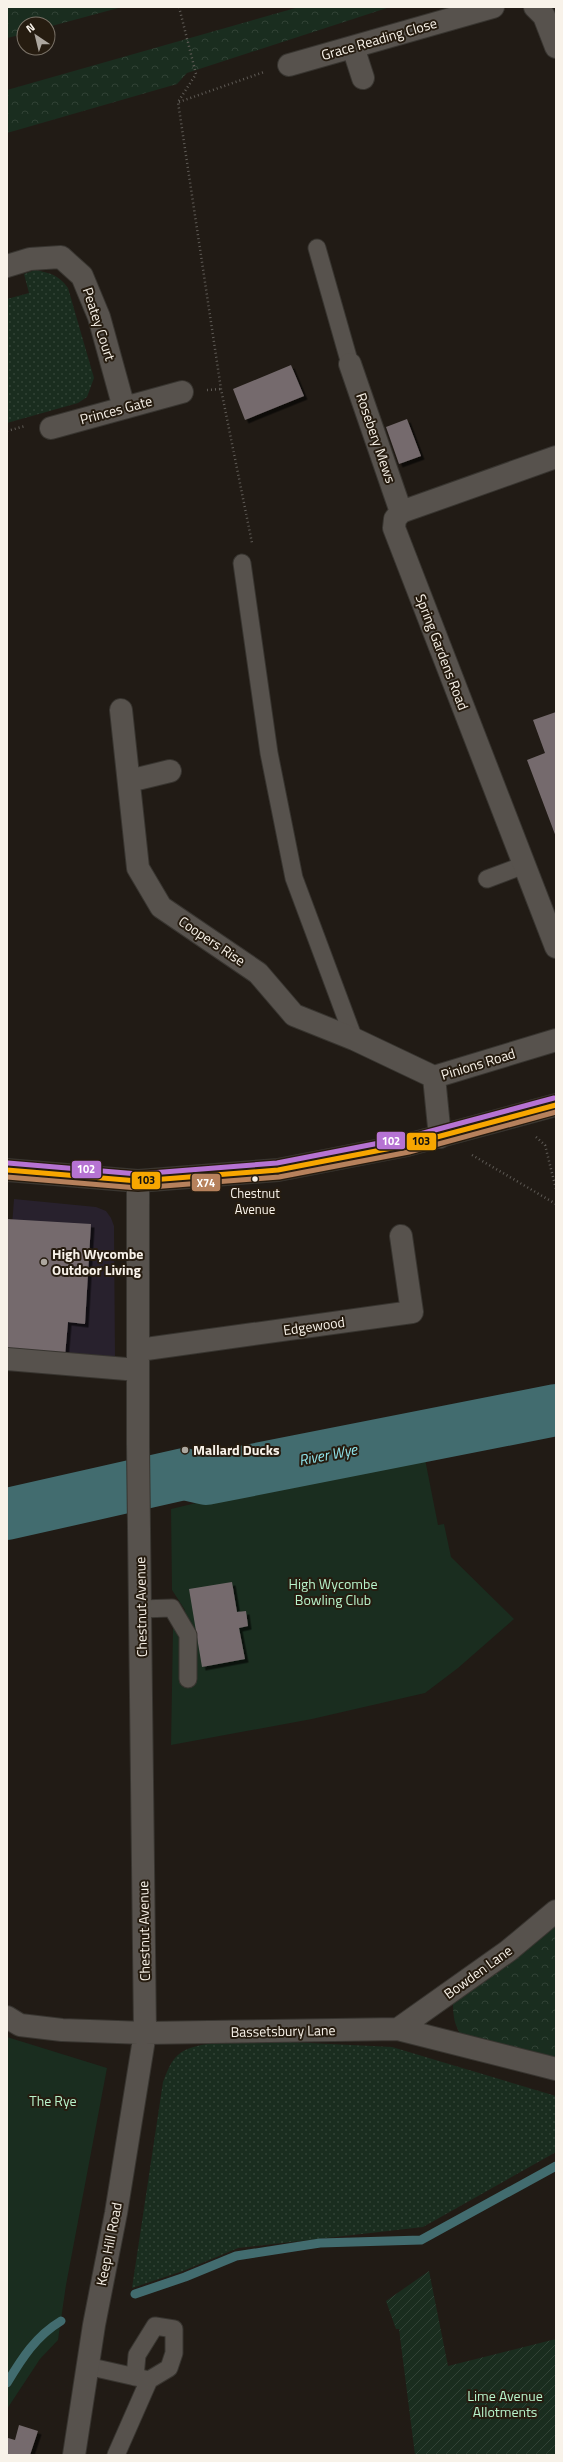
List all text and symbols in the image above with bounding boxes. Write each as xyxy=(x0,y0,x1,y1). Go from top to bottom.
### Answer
street label: Grace Reading Close xyxy=(319,12,439,65)
north arrow xyxy=(16,16,56,56)
text: N xyxy=(23,19,38,37)
street label: Peatey Court xyxy=(78,284,121,363)
street label: Princes Gate xyxy=(77,390,154,429)
street label: Rosebery Mews xyxy=(351,390,402,486)
street label: Spring Gardens Road xyxy=(411,591,474,713)
street label: Coopers Rise xyxy=(175,911,250,971)
street label: Pinions Road xyxy=(438,1042,518,1085)
line badge: 102 xyxy=(376,1131,406,1150)
line badge: 103 xyxy=(406,1132,437,1151)
text: 102 xyxy=(382,1133,400,1149)
text: 103 xyxy=(412,1133,430,1149)
line badge: 102 xyxy=(71,1160,102,1179)
text: 102 xyxy=(77,1161,95,1177)
line badge: 103 xyxy=(131,1171,161,1190)
text: 103 xyxy=(137,1172,155,1188)
line badge: X74 xyxy=(191,1173,221,1192)
marker: Chestnut Avenue xyxy=(250,1174,260,1184)
text: X74 xyxy=(197,1175,215,1191)
place label: Chestnut Avenue xyxy=(230,1183,280,1219)
place label: High Wycombe Outdoor Living xyxy=(52,1243,143,1280)
marker: High Wycombe Outdoor Living xyxy=(39,1257,49,1267)
street label: Edgewood xyxy=(282,1311,346,1340)
water label: River Wye xyxy=(297,1437,360,1471)
place label: Mallard Ducks xyxy=(193,1439,280,1460)
marker: Mallard Ducks xyxy=(180,1445,190,1455)
street label: Chestnut Avenue xyxy=(129,1557,152,1657)
park label: High Wycombe Bowling Club xyxy=(289,1573,377,1610)
street label: Chestnut Avenue xyxy=(132,1881,155,1981)
street label: Bowden Lane xyxy=(439,1940,516,2004)
street label: Bassetsbury Lane xyxy=(230,2019,336,2042)
park label: The Rye xyxy=(29,2090,77,2111)
street label: Keep Hill Road xyxy=(90,2200,127,2287)
park label: Lime Avenue Allotments xyxy=(467,2385,543,2422)

